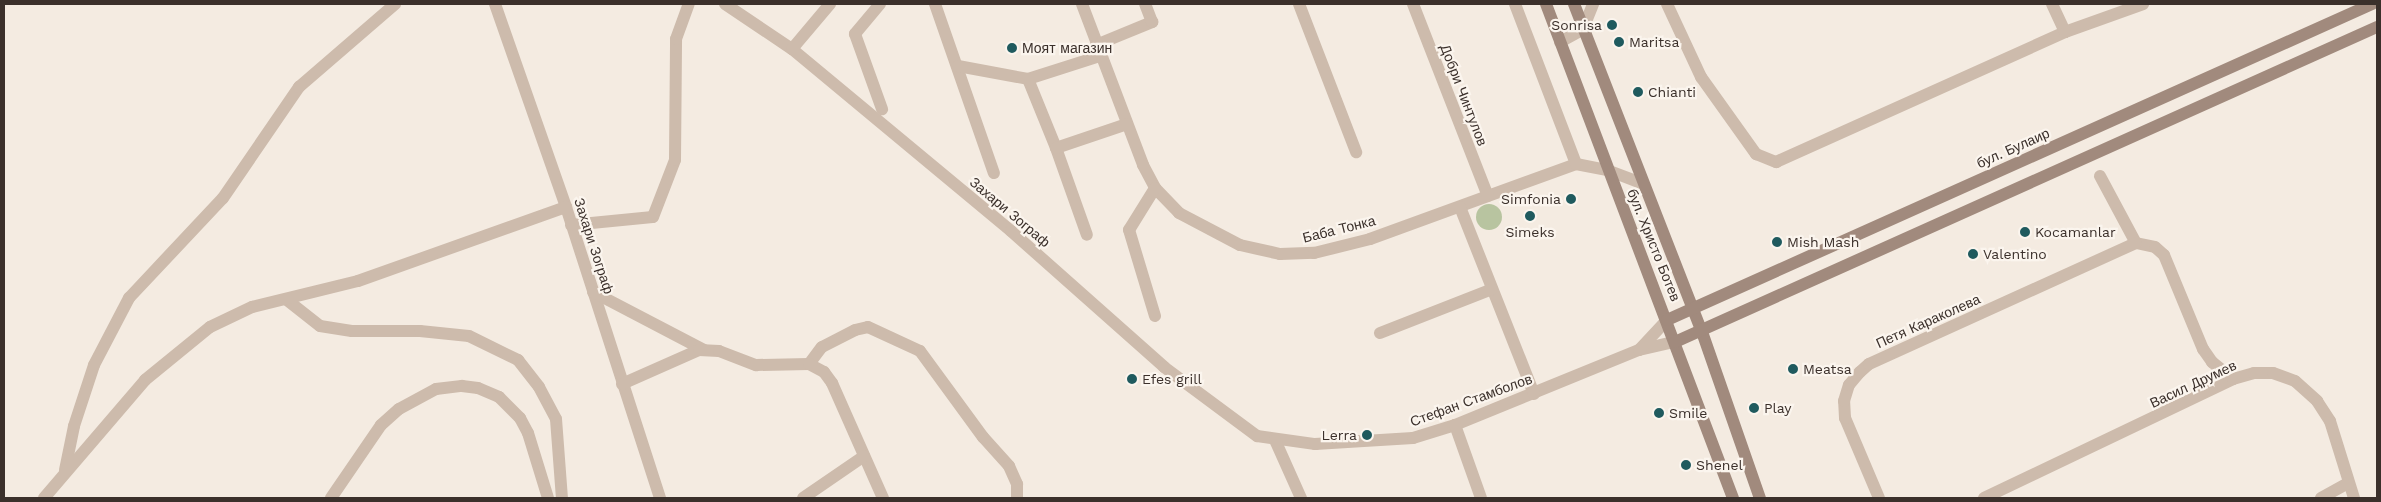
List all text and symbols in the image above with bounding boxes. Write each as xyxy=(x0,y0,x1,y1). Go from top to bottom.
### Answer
place label: Sonrisa xyxy=(1551,17,1602,33)
marker: Sonrisa xyxy=(1606,19,1618,31)
place label: Maritsa xyxy=(1629,34,1679,50)
marker: Maritsa xyxy=(1613,36,1625,48)
place label: Моят магазин xyxy=(1022,40,1112,56)
marker: Моят магазин xyxy=(1006,42,1018,54)
street label: Добри Чинтулов xyxy=(1437,42,1491,148)
place label: Chianti xyxy=(1648,84,1696,100)
marker: Chianti xyxy=(1632,86,1644,98)
street label: бул. Булаир xyxy=(1974,124,2052,172)
street label: Захари Зограф xyxy=(966,174,1054,250)
street label: бул. Христо Ботев xyxy=(1624,186,1684,304)
place label: Simfonia xyxy=(1501,191,1561,207)
marker: Simfonia xyxy=(1565,193,1577,205)
street label: Захари Зограф xyxy=(571,196,617,296)
marker: Simeks xyxy=(1524,210,1536,222)
street label: Баба Тонка xyxy=(1301,212,1377,246)
place label: Simeks xyxy=(1505,224,1555,240)
place label: Kocamanlar xyxy=(2035,224,2116,240)
marker: Kocamanlar xyxy=(2019,226,2031,238)
place label: Mish Mash xyxy=(1787,234,1859,250)
marker: Mish Mash xyxy=(1771,236,1783,248)
place label: Valentino xyxy=(1983,246,2047,262)
marker: Valentino xyxy=(1967,248,1979,260)
street label: Петя Караколева xyxy=(1873,290,1983,352)
street label: Васил Друмев xyxy=(2147,357,2239,411)
place label: Meatsa xyxy=(1803,361,1852,377)
marker: Meatsa xyxy=(1787,363,1799,375)
street label: Стефан Стамболов xyxy=(1408,370,1534,430)
place label: Efes grill xyxy=(1142,371,1202,387)
marker: Efes grill xyxy=(1126,373,1138,385)
place label: Play xyxy=(1764,400,1792,416)
marker: Play xyxy=(1748,402,1760,414)
place label: Smile xyxy=(1669,405,1707,421)
marker: Smile xyxy=(1653,407,1665,419)
place label: Lerra xyxy=(1322,427,1357,443)
marker: Lerra xyxy=(1361,429,1373,441)
place label: Shenel xyxy=(1696,457,1743,473)
marker: Shenel xyxy=(1680,459,1692,471)

